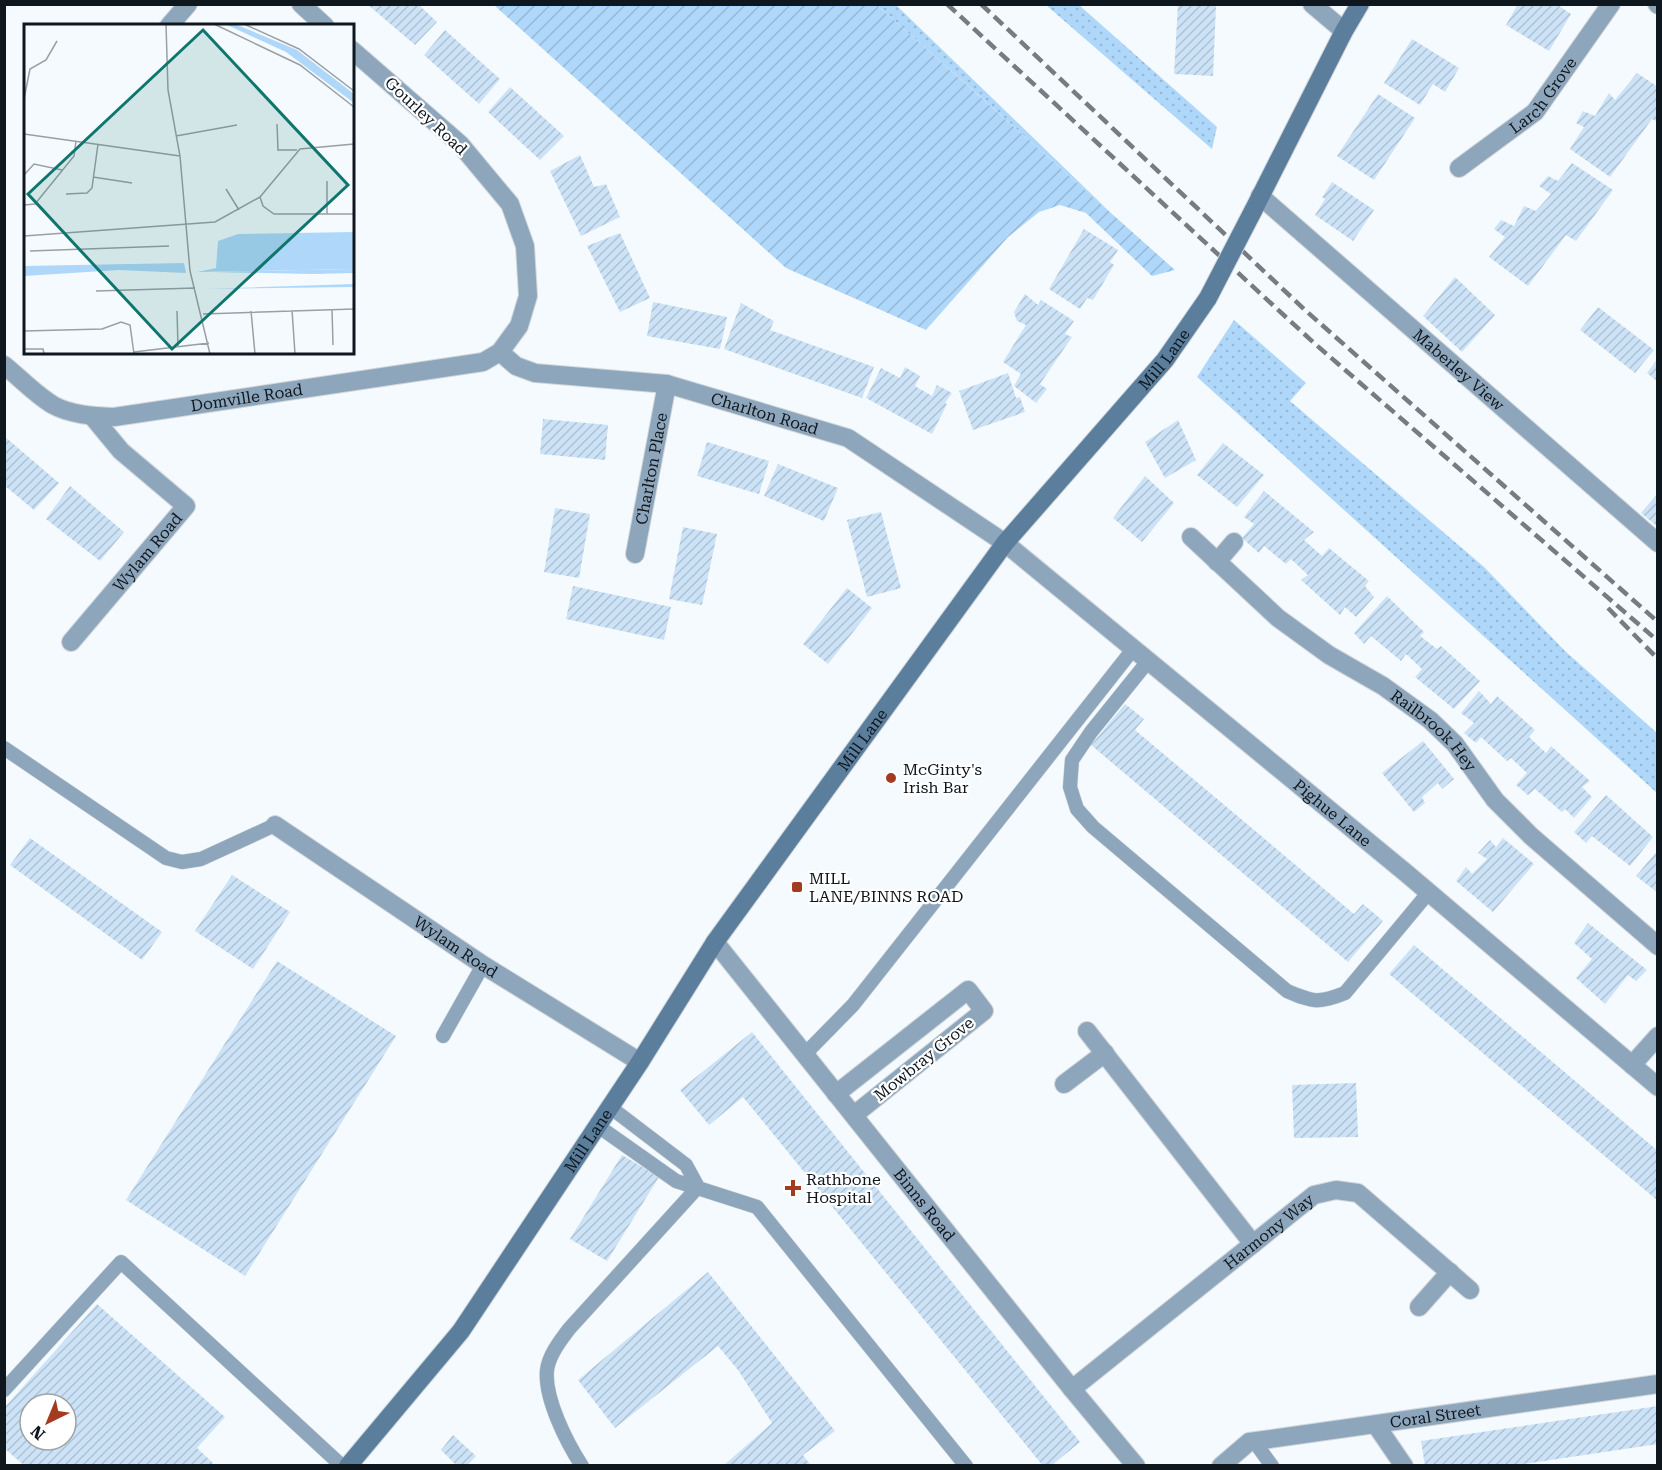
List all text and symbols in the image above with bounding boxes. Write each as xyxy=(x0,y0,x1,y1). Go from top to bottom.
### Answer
inset map xyxy=(24,24,354,354)
street label: Larch Grove xyxy=(1505,53,1580,137)
street label: Gourley Road xyxy=(381,73,471,159)
street label: Mill Lane xyxy=(1134,325,1193,393)
street label: Maberley View xyxy=(1410,325,1509,415)
street label: Domville Road xyxy=(189,380,304,415)
street label: Charlton Road xyxy=(709,388,821,438)
street label: Charlton Place xyxy=(631,411,671,526)
street label: Wylam Road xyxy=(109,509,186,595)
street label: Railbrook Hey xyxy=(1387,685,1481,775)
street label: Mill Lane xyxy=(833,705,891,774)
place label: McGinty's Irish Bar xyxy=(903,760,982,797)
marker: McGinty's Irish Bar xyxy=(884,771,898,785)
street label: Pighue Lane xyxy=(1290,775,1376,850)
place label: MILL LANE/BINNS ROAD xyxy=(809,869,963,906)
marker: MILL LANE/BINNS ROAD xyxy=(790,880,804,894)
street label: Wylam Road xyxy=(410,912,501,981)
street label: Mowbray Grove xyxy=(870,1013,978,1105)
street label: Mill Lane xyxy=(560,1105,616,1176)
street label: Binns Road xyxy=(890,1164,959,1245)
place label: Rathbone Hospital xyxy=(806,1170,881,1207)
marker: Rathbone Hospital xyxy=(784,1179,802,1197)
street label: Harmony Way xyxy=(1220,1189,1318,1273)
north arrow xyxy=(18,1392,78,1452)
street label: Coral Street xyxy=(1389,1400,1482,1431)
text: N xyxy=(27,1421,49,1444)

